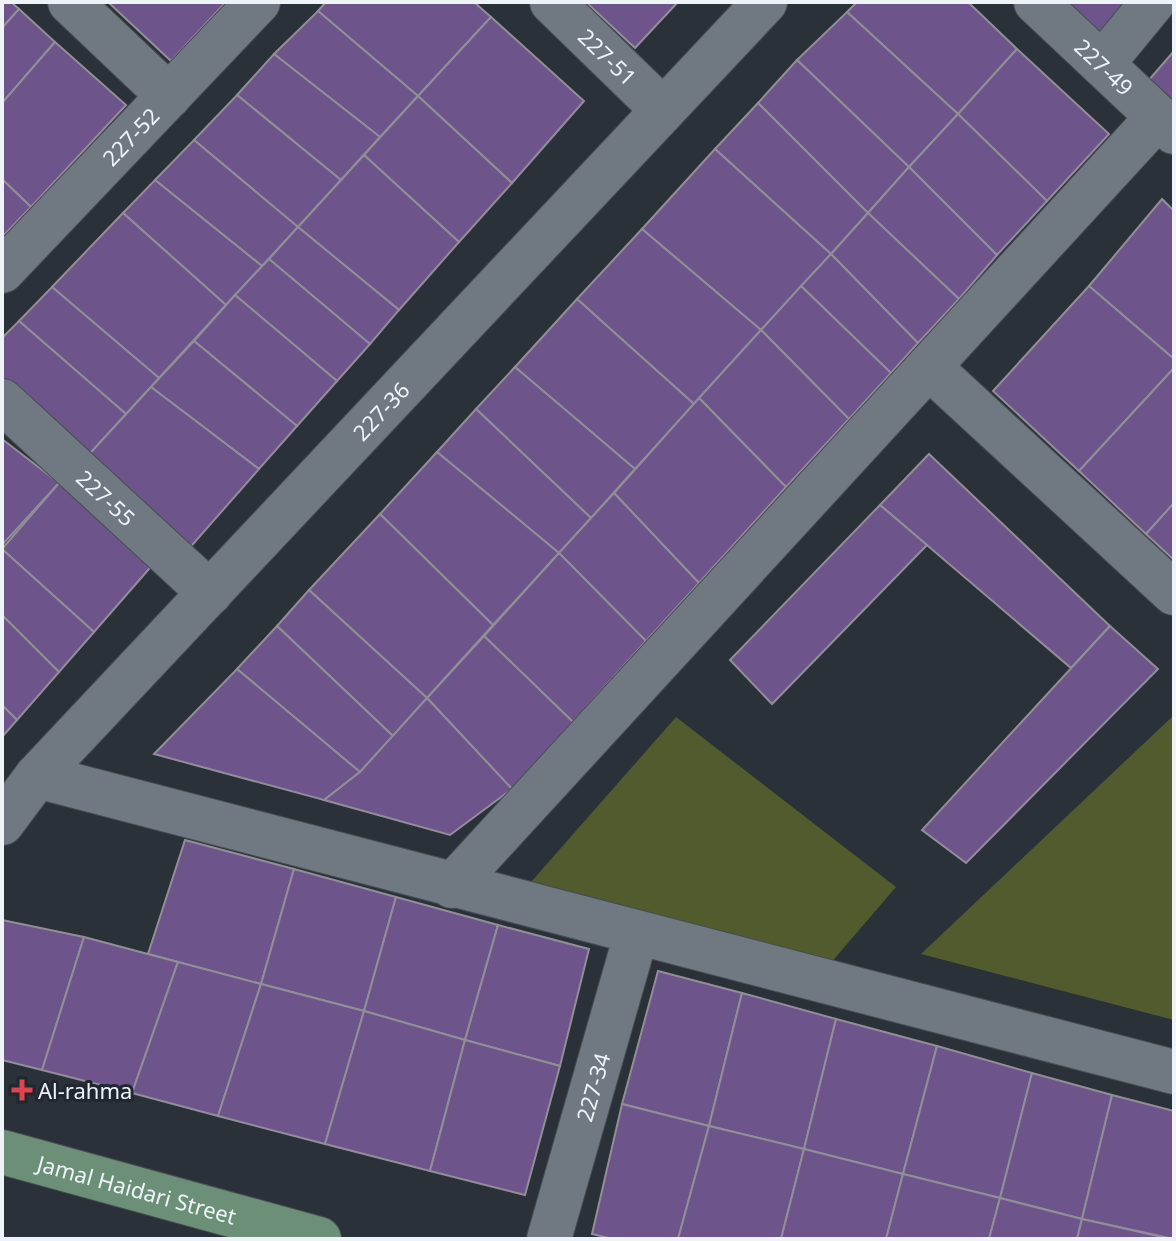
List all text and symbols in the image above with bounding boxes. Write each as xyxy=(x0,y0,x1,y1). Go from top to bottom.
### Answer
street label: 227-51 xyxy=(572,21,643,92)
street label: 227-49 xyxy=(1069,32,1140,101)
street label: 227-52 xyxy=(95,101,165,172)
street label: 227-36 xyxy=(346,375,415,447)
street label: 227-55 xyxy=(70,463,142,532)
street label: 227-34 xyxy=(568,1049,617,1125)
place label: Al-rahma xyxy=(38,1075,132,1105)
marker: Al-rahma xyxy=(13,1081,31,1099)
street label: Jamal Haidari Street xyxy=(32,1147,240,1231)

